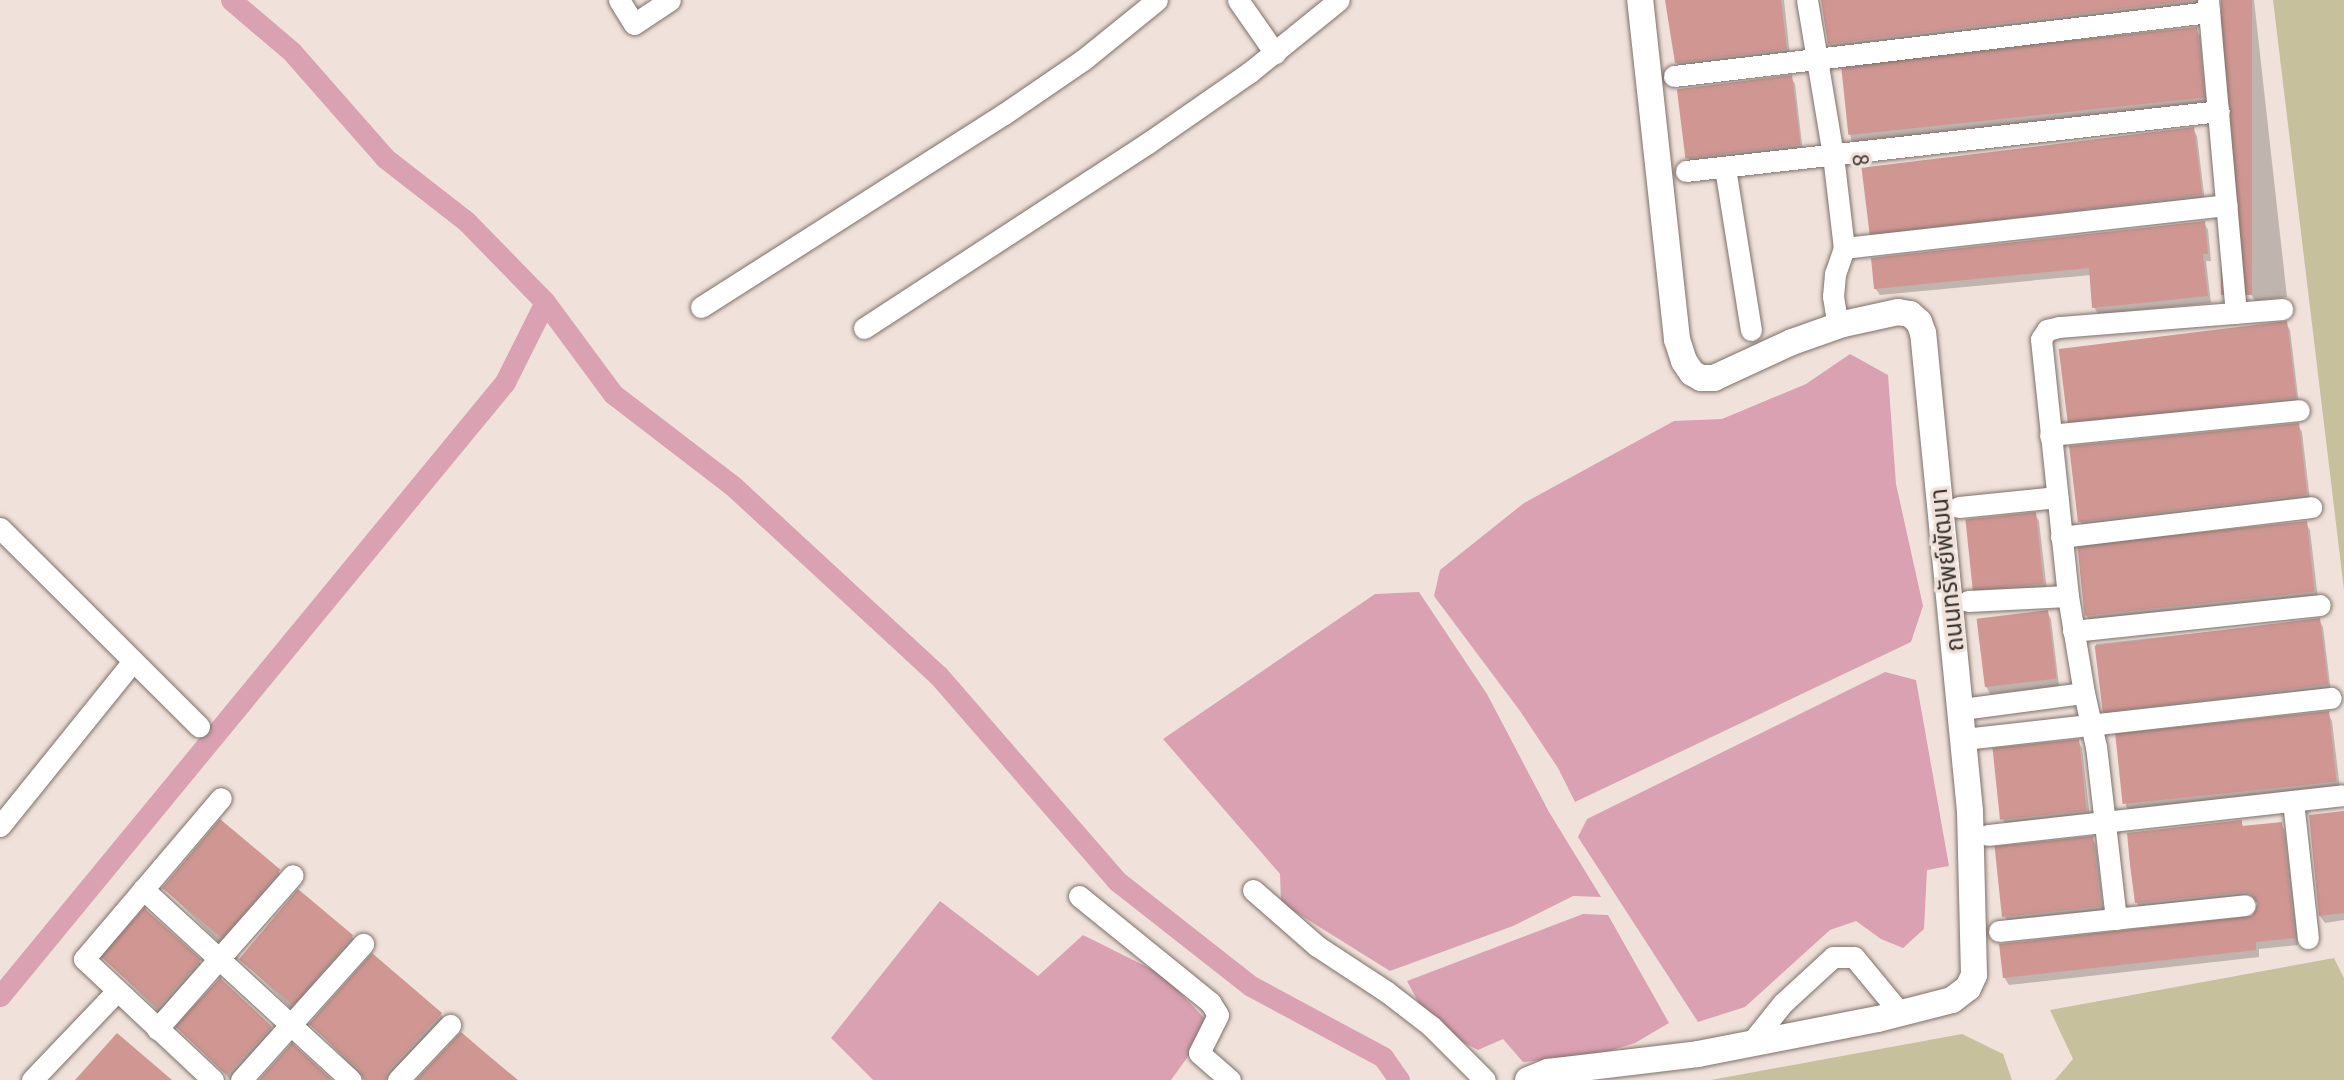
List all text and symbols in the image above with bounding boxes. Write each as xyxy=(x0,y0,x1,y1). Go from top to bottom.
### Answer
street label: 8 xyxy=(1845,152,1875,168)
street label: ถนนทรัพย์พัฒนา xyxy=(1925,487,1971,653)

